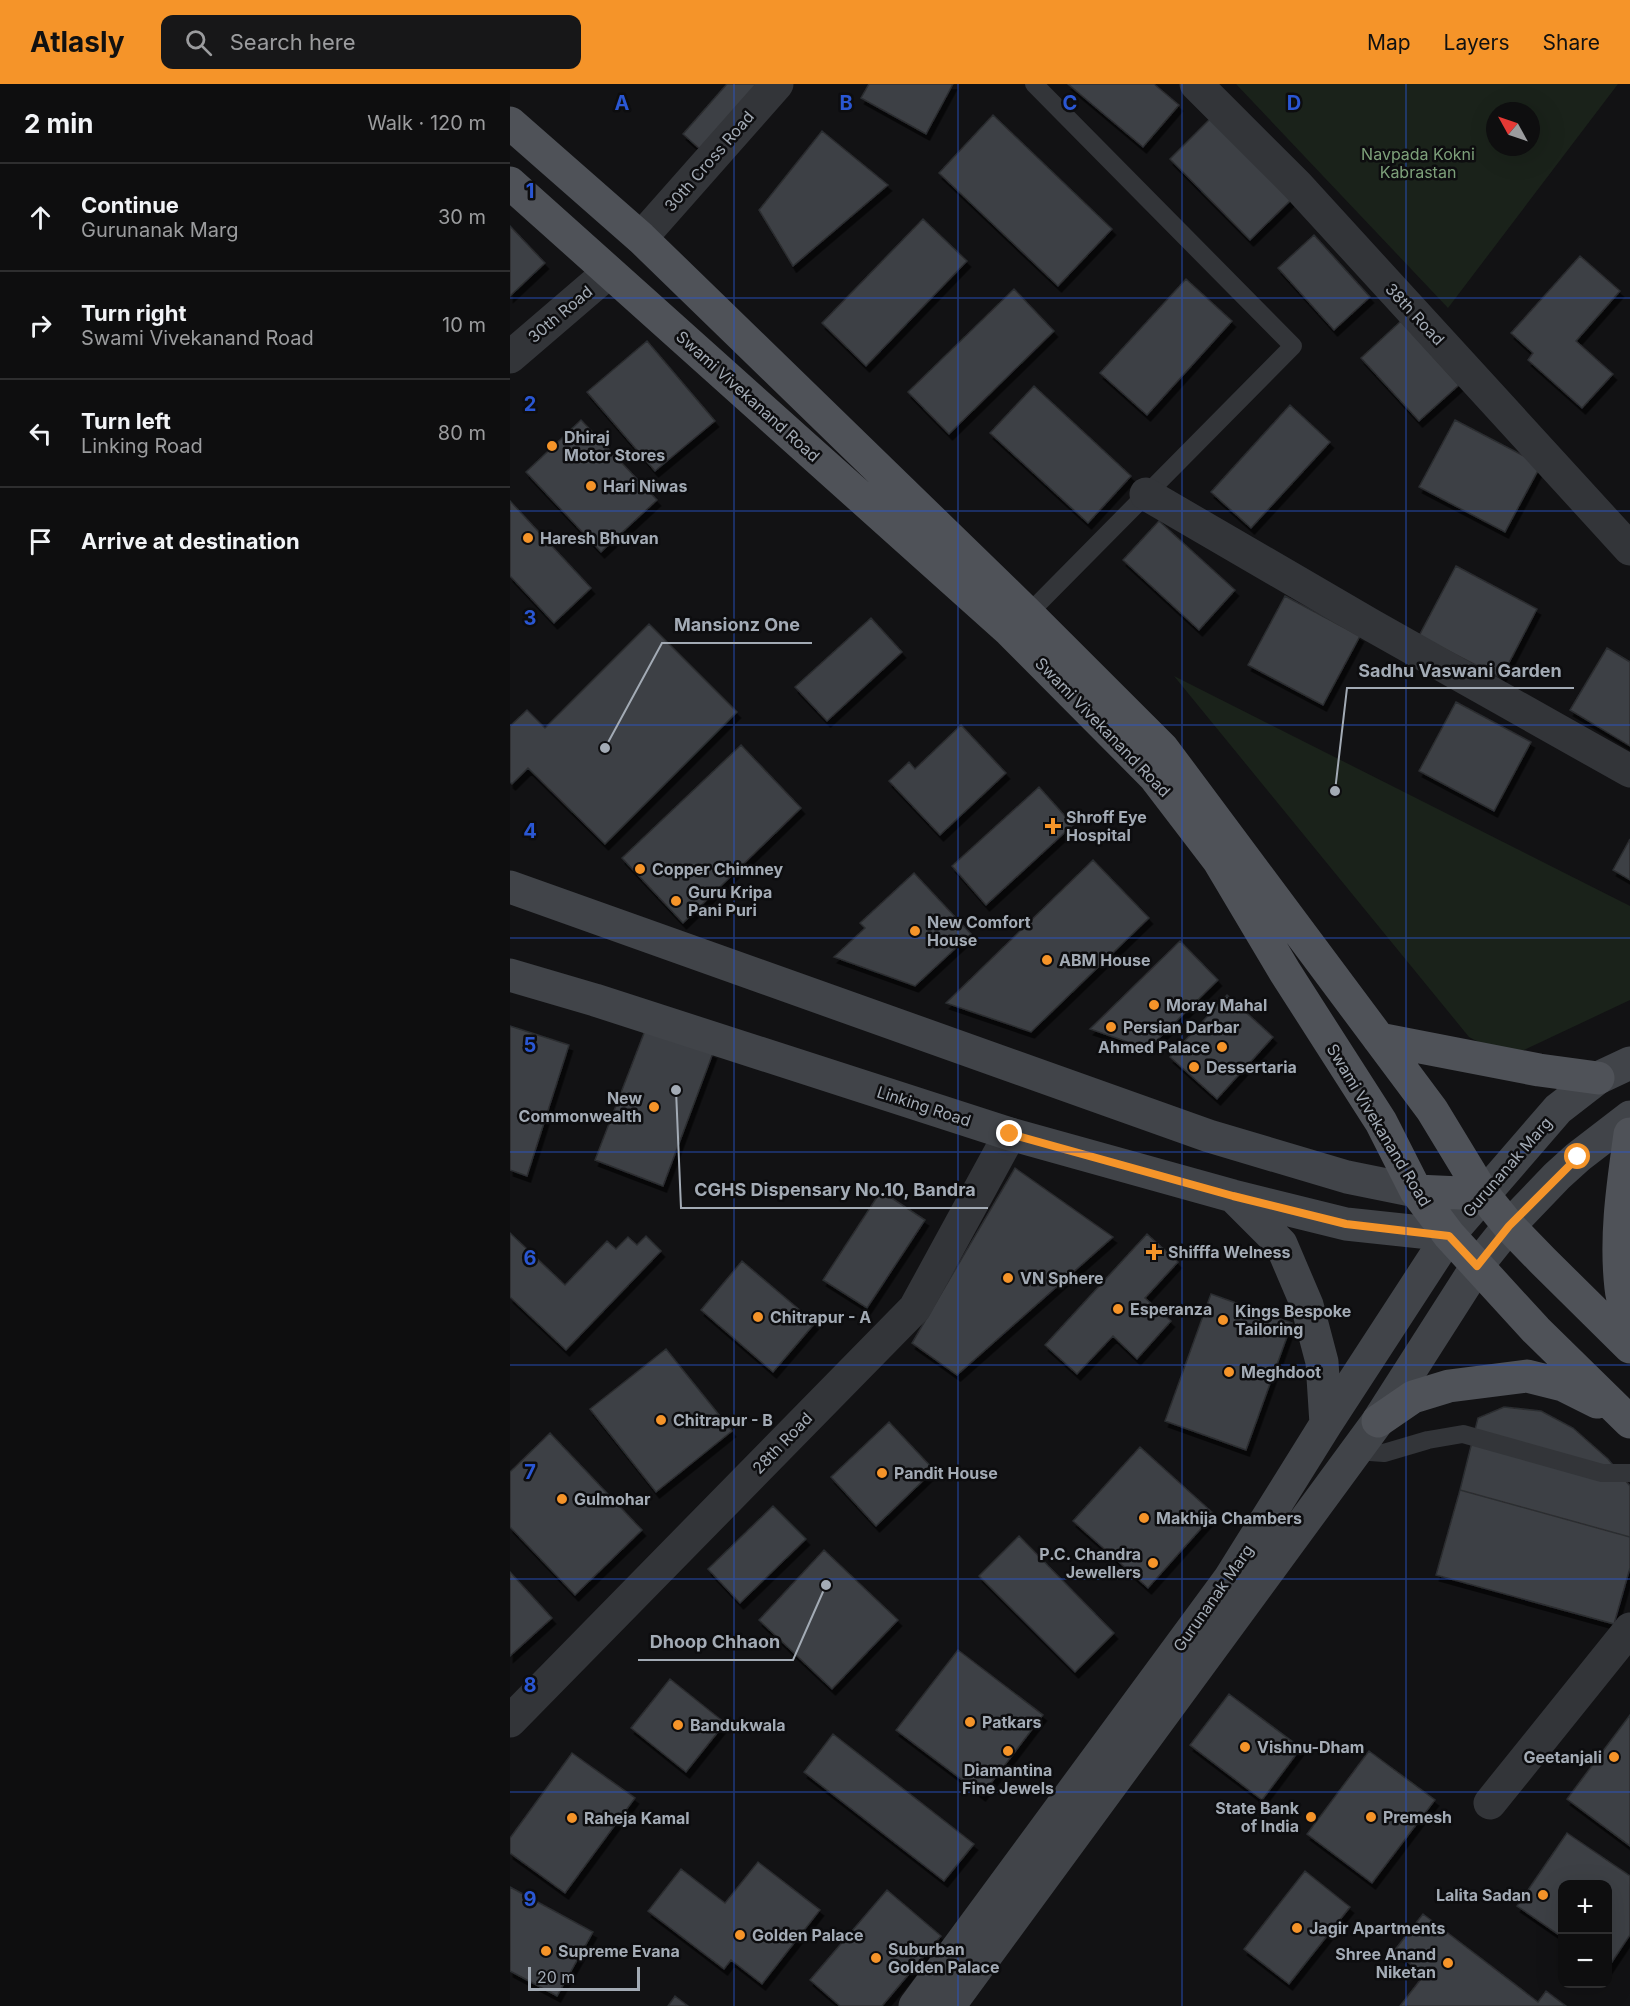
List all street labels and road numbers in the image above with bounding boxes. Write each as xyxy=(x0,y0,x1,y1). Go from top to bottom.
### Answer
street label: 30th Cross Road xyxy=(660,107,758,215)
street label: 38th Road xyxy=(1381,279,1449,349)
street label: 30th Road xyxy=(524,281,596,347)
street label: Swami Vivekanand Road xyxy=(672,326,824,466)
street label: Swami Vivekanand Road xyxy=(1031,653,1175,801)
street label: Swami Vivekanand Road xyxy=(1322,1040,1436,1210)
street label: Linking Road xyxy=(875,1081,973,1131)
street label: Gurunanak Marg xyxy=(1458,1113,1556,1221)
street label: 28th Road xyxy=(748,1408,816,1478)
street label: Gurunanak Marg xyxy=(1169,1541,1257,1655)

